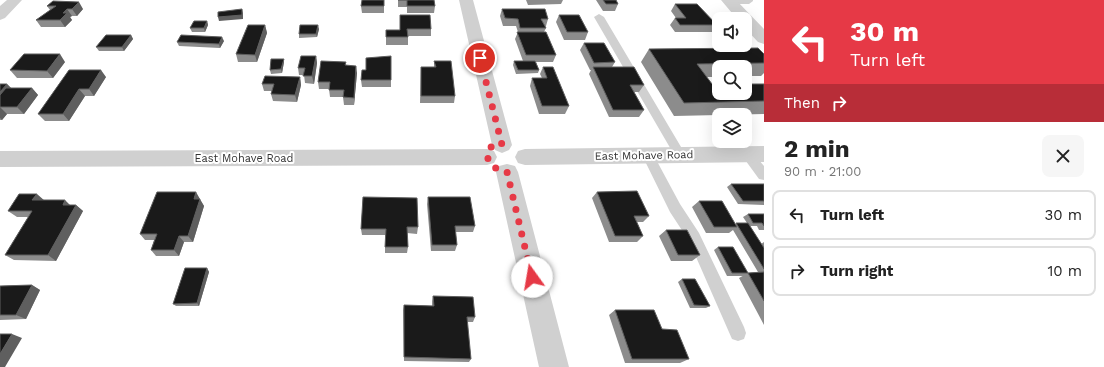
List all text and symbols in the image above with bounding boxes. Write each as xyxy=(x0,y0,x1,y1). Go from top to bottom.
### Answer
map controls xyxy=(712,12,752,148)
button: sound xyxy=(712,12,752,52)
text: 30 m xyxy=(850,15,919,48)
icon: left xyxy=(784,16,836,68)
pin xyxy=(463,41,497,75)
icon: arrive xyxy=(469,47,491,69)
text: Turn left xyxy=(850,49,925,70)
button: search xyxy=(712,60,752,100)
icon: right xyxy=(828,92,850,114)
text: Then xyxy=(784,94,820,112)
button: layers xyxy=(712,108,752,148)
text: 2 min xyxy=(784,135,850,163)
button: close xyxy=(1042,135,1084,177)
street label: East Mohave Road xyxy=(594,148,694,163)
street label: East Mohave Road xyxy=(195,152,293,165)
text: 90 m · 21:00 xyxy=(784,164,861,179)
icon: left xyxy=(786,204,808,226)
text: Turn left xyxy=(820,206,884,224)
text: 30 m xyxy=(1045,206,1082,224)
position arrow xyxy=(511,256,553,298)
icon: right xyxy=(786,260,808,282)
text: Turn right xyxy=(820,262,893,280)
text: 10 m xyxy=(1047,262,1082,280)

